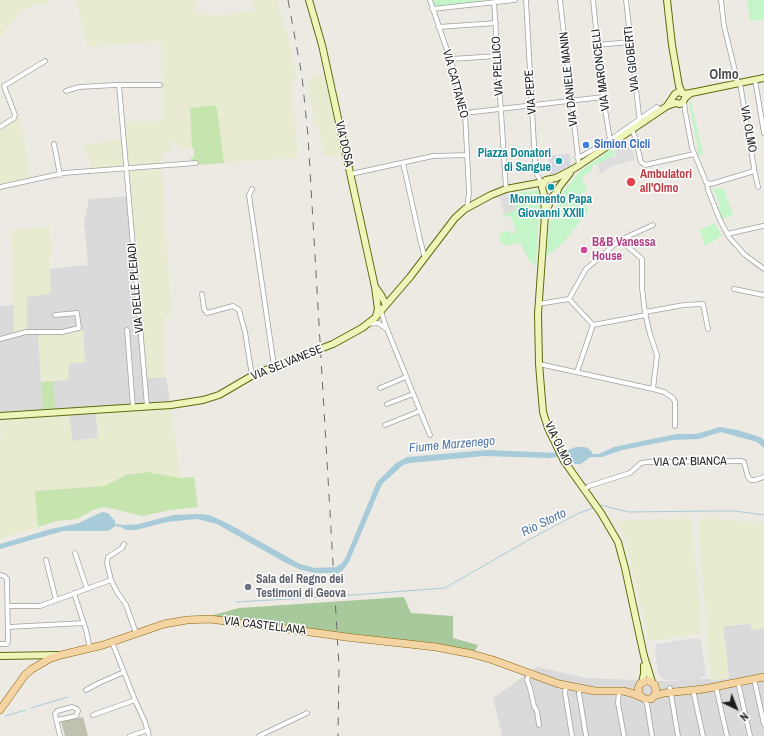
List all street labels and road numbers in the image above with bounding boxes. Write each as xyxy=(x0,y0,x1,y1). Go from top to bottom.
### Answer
street label: VIA GIOBERTI xyxy=(621,26,643,92)
street label: VIA MARONCELLI xyxy=(589,28,613,112)
street label: VIA DANIELE MANIN xyxy=(557,31,581,127)
street label: VIA PELLICO xyxy=(489,36,507,96)
street label: VIA CATTANEO xyxy=(439,48,471,120)
street label: VIA PEPE xyxy=(522,69,540,115)
street label: VIA OLMO xyxy=(737,104,759,154)
street label: VIA DOSA xyxy=(332,120,356,168)
street label: VIA DELLE PLEIADI xyxy=(125,242,147,334)
street label: VIA SELVANESE xyxy=(249,342,325,384)
street label: VIA OLMO xyxy=(541,419,575,469)
street label: VIA CA' BIANCA xyxy=(653,454,727,470)
street label: VIA CASTELLANA xyxy=(223,614,307,638)

